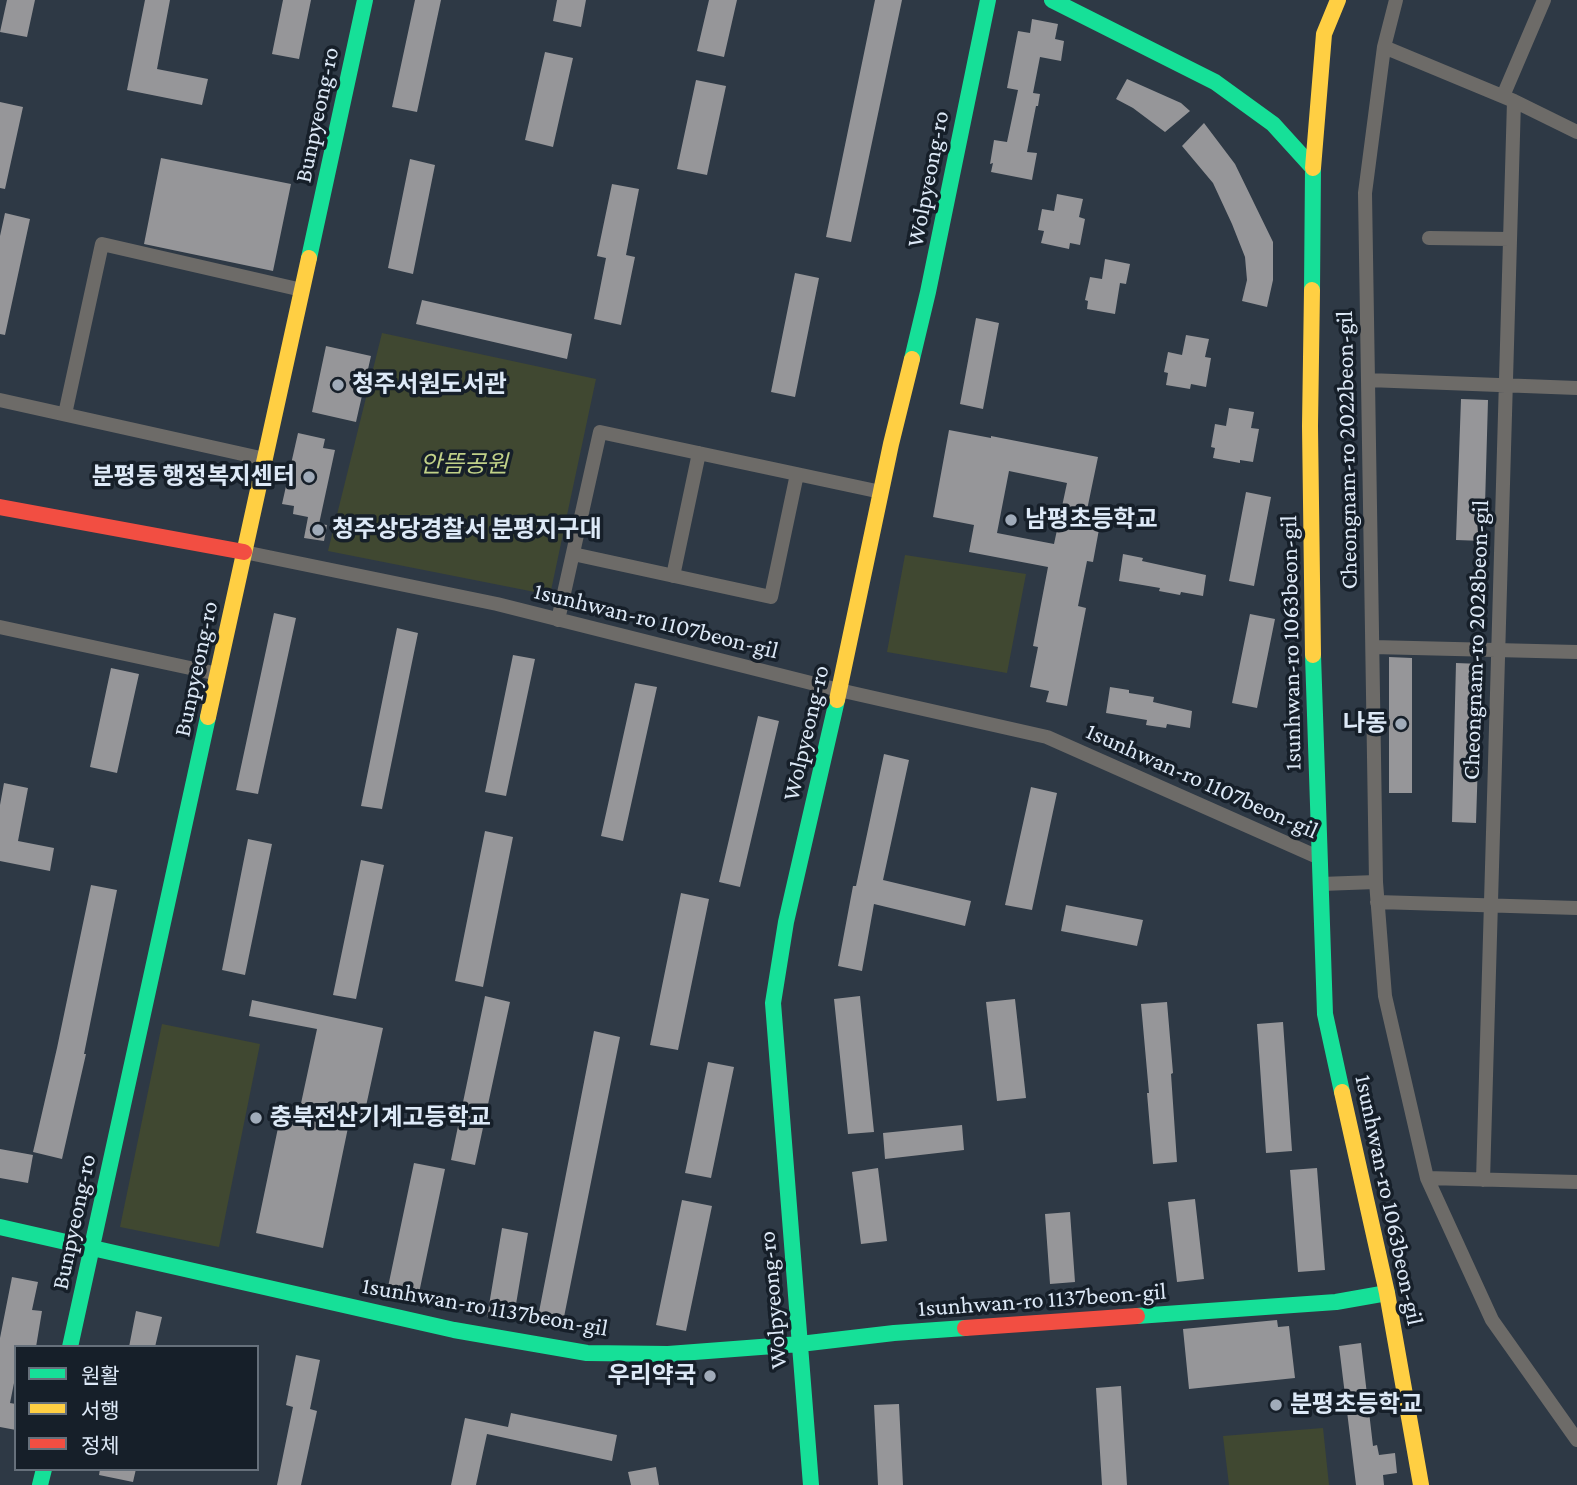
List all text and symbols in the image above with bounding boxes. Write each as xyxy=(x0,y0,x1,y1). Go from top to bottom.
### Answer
street label: Bunpyeong-ro xyxy=(289,45,345,185)
street label: Wolpyeong-ro xyxy=(901,108,955,250)
street label: Cheongnam-ro 2022beon-gil xyxy=(1330,310,1364,590)
place label: 청주서원도서관 xyxy=(352,371,507,399)
marker: 청주서원도서관 xyxy=(330,377,346,393)
park label: 안뜸공원 xyxy=(420,451,508,479)
place label: 분평동 행정복지센터 xyxy=(92,463,295,491)
marker: 분평동 행정복지센터 xyxy=(301,469,317,485)
street label: Cheongnam-ro 2028beon-gil xyxy=(1457,500,1495,780)
place label: 남평초등학교 xyxy=(1025,506,1157,534)
marker: 남평초등학교 xyxy=(1003,512,1019,528)
street label: 1sunhwan-ro 1063beon-gil xyxy=(1274,515,1308,771)
place label: 청주상당경찰서 분평지구대 xyxy=(332,516,602,544)
marker: 청주상당경찰서 분평지구대 xyxy=(310,522,326,538)
street label: 1sunhwan-ro 1107beon-gil xyxy=(531,577,781,665)
street label: Bunpyeong-ro xyxy=(168,599,224,739)
street label: Wolpyeong-ro xyxy=(776,662,836,804)
place label: 나동 xyxy=(1343,710,1387,738)
marker: 나동 xyxy=(1393,716,1409,732)
street label: 1sunhwan-ro 1107beon-gil xyxy=(1081,717,1323,845)
street label: 1sunhwan-ro 1063beon-gil xyxy=(1348,1072,1430,1328)
place label: 충북전산기계고등학교 xyxy=(270,1104,491,1132)
marker: 충북전산기계고등학교 xyxy=(248,1110,264,1126)
street label: Bunpyeong-ro xyxy=(46,1152,102,1292)
street label: Wolpyeong-ro xyxy=(753,1230,793,1370)
street label: 1sunhwan-ro 1137beon-gil xyxy=(360,1271,610,1343)
street label: 1sunhwan-ro 1137beon-gil xyxy=(917,1277,1167,1323)
legend xyxy=(14,1345,259,1471)
place label: 우리약국 xyxy=(608,1362,696,1390)
text: 원활 xyxy=(81,1364,120,1388)
marker: 우리약국 xyxy=(702,1368,718,1384)
place label: 분평초등학교 xyxy=(1290,1391,1422,1419)
marker: 분평초등학교 xyxy=(1268,1397,1284,1413)
text: 서행 xyxy=(81,1399,120,1423)
text: 정체 xyxy=(81,1434,120,1458)

